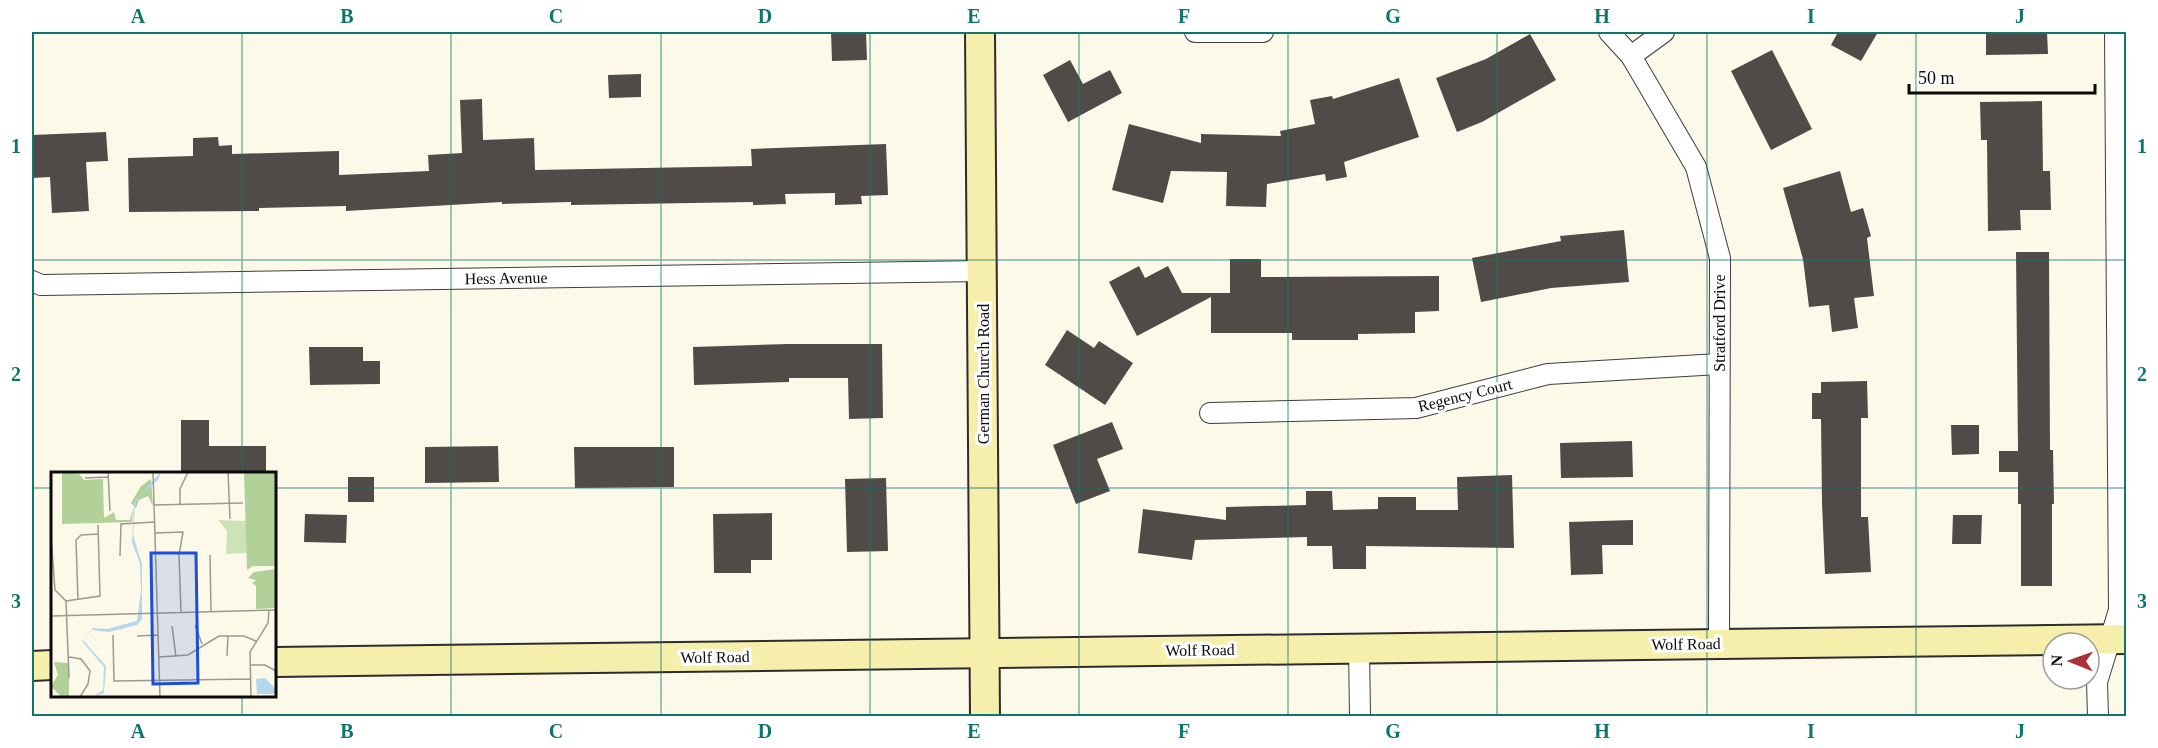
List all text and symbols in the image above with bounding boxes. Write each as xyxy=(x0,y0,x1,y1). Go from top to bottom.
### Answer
text: A xyxy=(131,5,146,27)
text: B xyxy=(340,5,354,27)
text: C xyxy=(549,5,563,27)
text: D xyxy=(758,5,772,27)
text: E xyxy=(967,5,981,27)
text: F xyxy=(1178,5,1190,27)
text: G xyxy=(1385,5,1401,27)
text: H xyxy=(1594,5,1610,27)
text: I xyxy=(1807,5,1815,27)
text: J xyxy=(2015,5,2025,27)
scale bar xyxy=(1909,57,2095,95)
text: 50 m xyxy=(1918,68,1955,88)
text: 1 xyxy=(11,135,21,157)
text: 1 xyxy=(2137,135,2147,157)
street label: Hess Avenue xyxy=(464,269,548,287)
street label: Stratford Drive xyxy=(1711,274,1728,372)
street label: German Church Road xyxy=(975,304,992,444)
text: 2 xyxy=(11,363,21,385)
text: 2 xyxy=(2137,363,2147,385)
street label: Regency Court xyxy=(1416,375,1515,416)
inset map xyxy=(51,472,276,697)
text: 3 xyxy=(11,590,21,612)
text: 3 xyxy=(2137,590,2147,612)
north arrow xyxy=(2041,631,2101,691)
street label: Wolf Road xyxy=(1651,635,1721,653)
street label: Wolf Road xyxy=(1165,641,1235,659)
street label: Wolf Road xyxy=(680,648,750,666)
text: N xyxy=(2048,654,2065,667)
text: A xyxy=(131,720,146,742)
text: B xyxy=(340,720,354,742)
text: C xyxy=(549,720,563,742)
text: D xyxy=(758,720,772,742)
text: E xyxy=(967,720,981,742)
text: F xyxy=(1178,720,1190,742)
text: G xyxy=(1385,720,1401,742)
text: H xyxy=(1594,720,1610,742)
text: I xyxy=(1807,720,1815,742)
text: J xyxy=(2015,720,2025,742)

